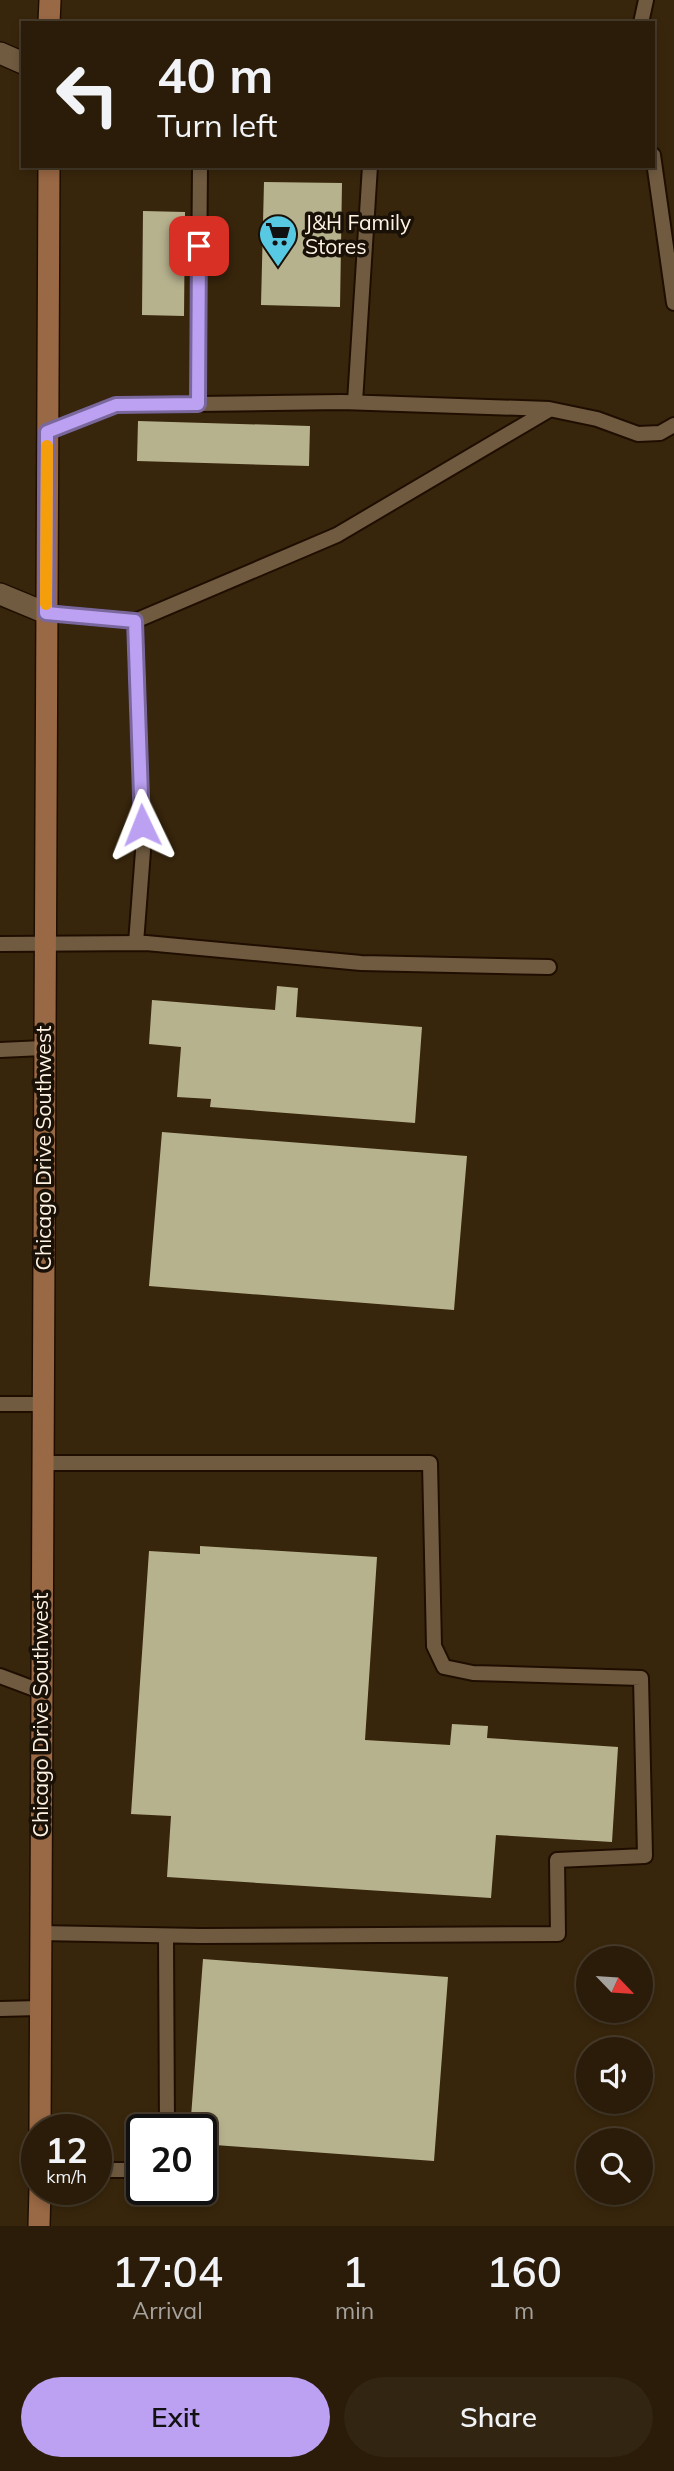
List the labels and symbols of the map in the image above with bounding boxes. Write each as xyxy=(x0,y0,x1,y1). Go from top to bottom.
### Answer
place label: J&H Family Stores xyxy=(305,209,411,259)
supermarket icon: J&H Family Stores xyxy=(257,213,299,268)
pin xyxy=(169,216,229,276)
position arrow xyxy=(105,788,179,862)
street label: Chicago Drive Southwest xyxy=(30,1026,56,1270)
street label: Chicago Drive Southwest xyxy=(27,1593,53,1837)
north arrow xyxy=(576,1946,653,2023)
speed limit sign: 20 xyxy=(126,2114,217,2205)

